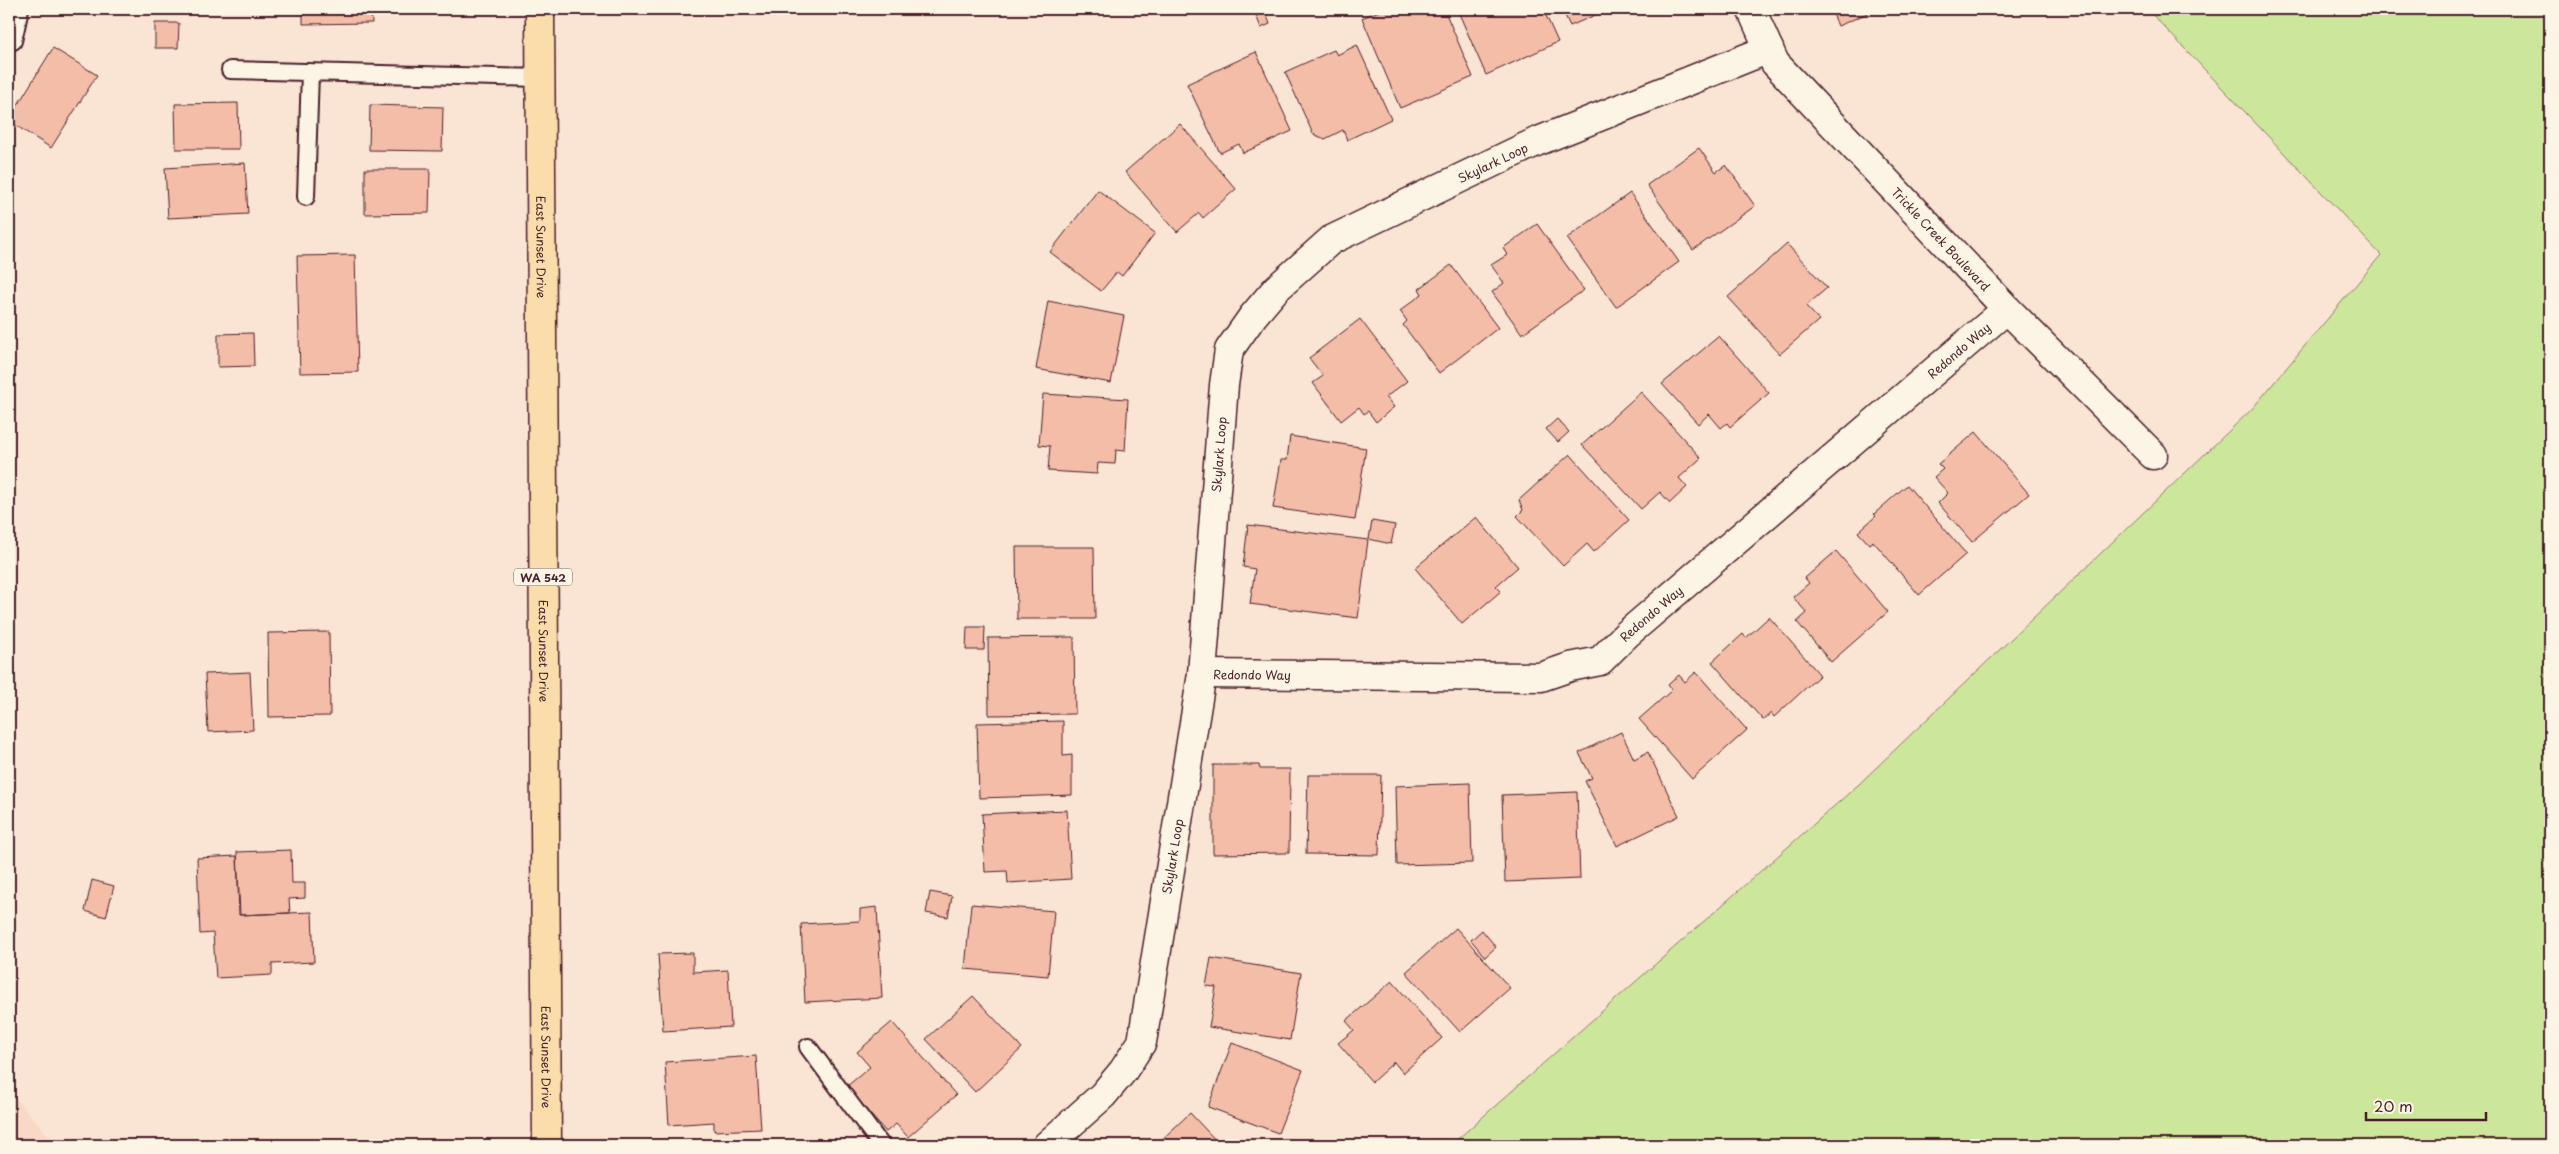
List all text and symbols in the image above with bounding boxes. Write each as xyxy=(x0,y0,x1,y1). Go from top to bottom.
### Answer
street label: Skylark Loop xyxy=(1454,138,1531,187)
street label: Trickle Creek Boulevard xyxy=(1888,183,1995,295)
street label: East Sunset Drive xyxy=(532,196,551,299)
street label: Redondo Way xyxy=(1923,318,1994,382)
street label: Skylark Loop xyxy=(1207,416,1231,493)
road number: WA 542 xyxy=(514,568,572,586)
street label: Redondo Way xyxy=(1615,581,1687,646)
street label: East Sunset Drive xyxy=(535,600,553,703)
street label: Redondo Way xyxy=(1213,665,1291,684)
street label: Skylark Loop xyxy=(1157,817,1187,895)
street label: East Sunset Drive xyxy=(537,1006,556,1109)
scale bar xyxy=(2366,1089,2486,1121)
text: 20 m xyxy=(2374,1094,2413,1117)

